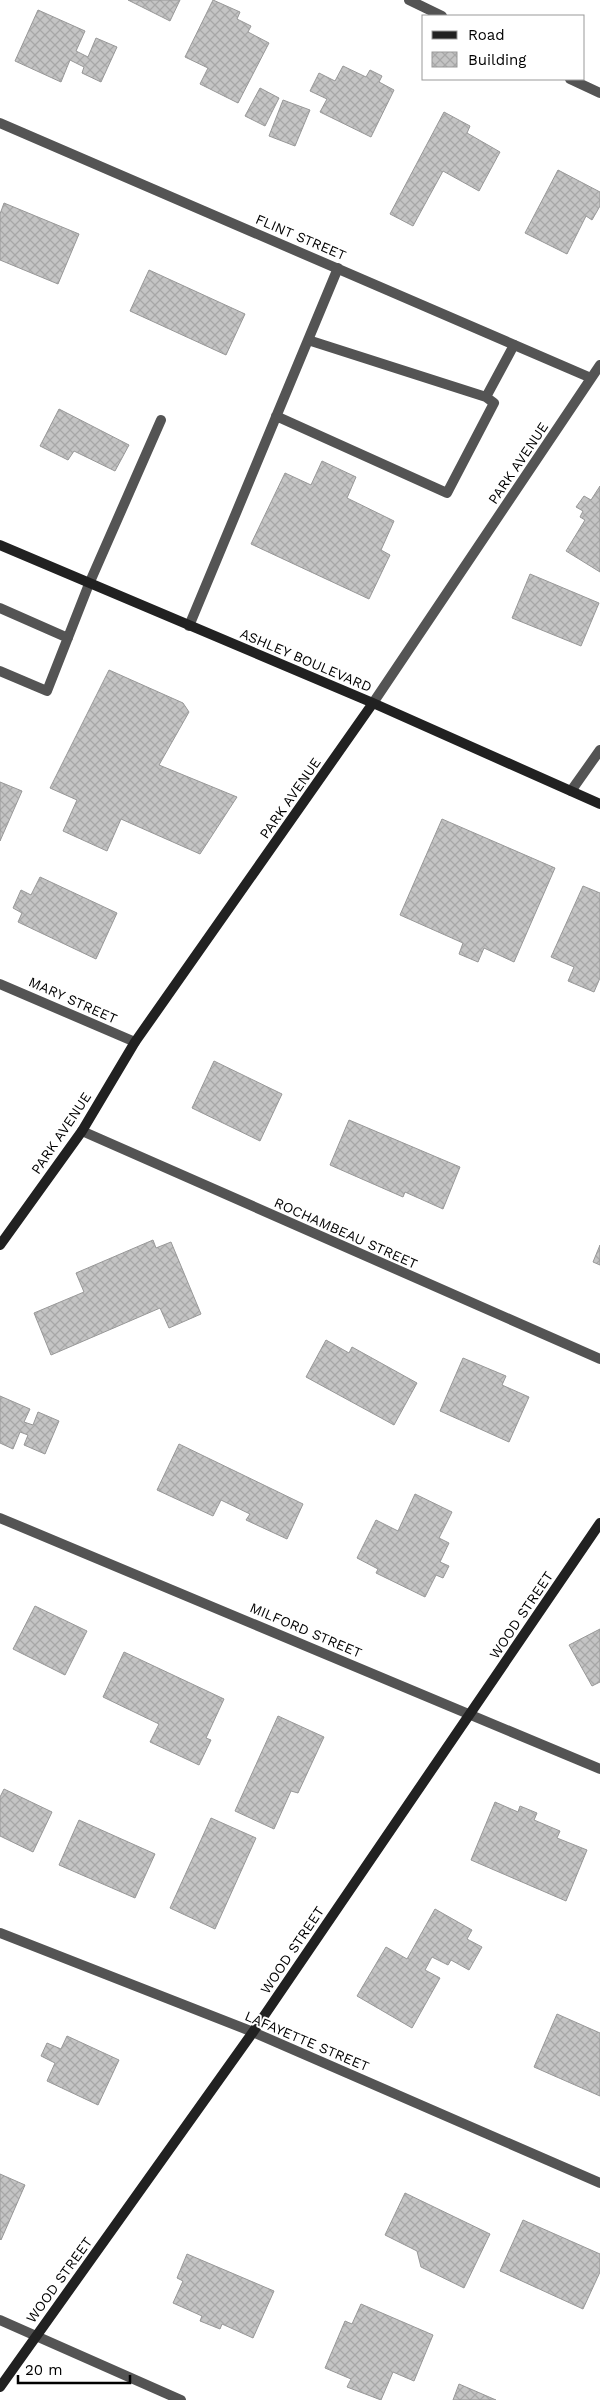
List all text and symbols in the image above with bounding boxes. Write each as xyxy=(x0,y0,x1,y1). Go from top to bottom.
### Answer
legend xyxy=(422,15,585,80)
text: Road xyxy=(468,26,505,44)
text: Building xyxy=(468,51,526,69)
street label: FLINT STREET xyxy=(253,211,349,263)
street label: PARK AVENUE xyxy=(485,419,551,507)
street label: ASHLEY BOULEVARD xyxy=(238,625,374,695)
street label: PARK AVENUE xyxy=(256,754,324,842)
street label: MARY STREET xyxy=(26,973,120,1027)
street label: PARK AVENUE xyxy=(28,1089,94,1177)
street label: ROCHAMBEAU STREET xyxy=(272,1194,421,1272)
street label: WOOD STREET xyxy=(486,1568,556,1662)
street label: MILFORD STREET xyxy=(248,1599,365,1661)
street label: WOOD STREET xyxy=(257,1903,327,1997)
street label: LAFAYETTE STREET xyxy=(242,2008,372,2075)
street label: WOOD STREET xyxy=(23,2234,96,2326)
scale bar xyxy=(18,2352,130,2384)
text: 20 m xyxy=(25,2361,63,2379)

